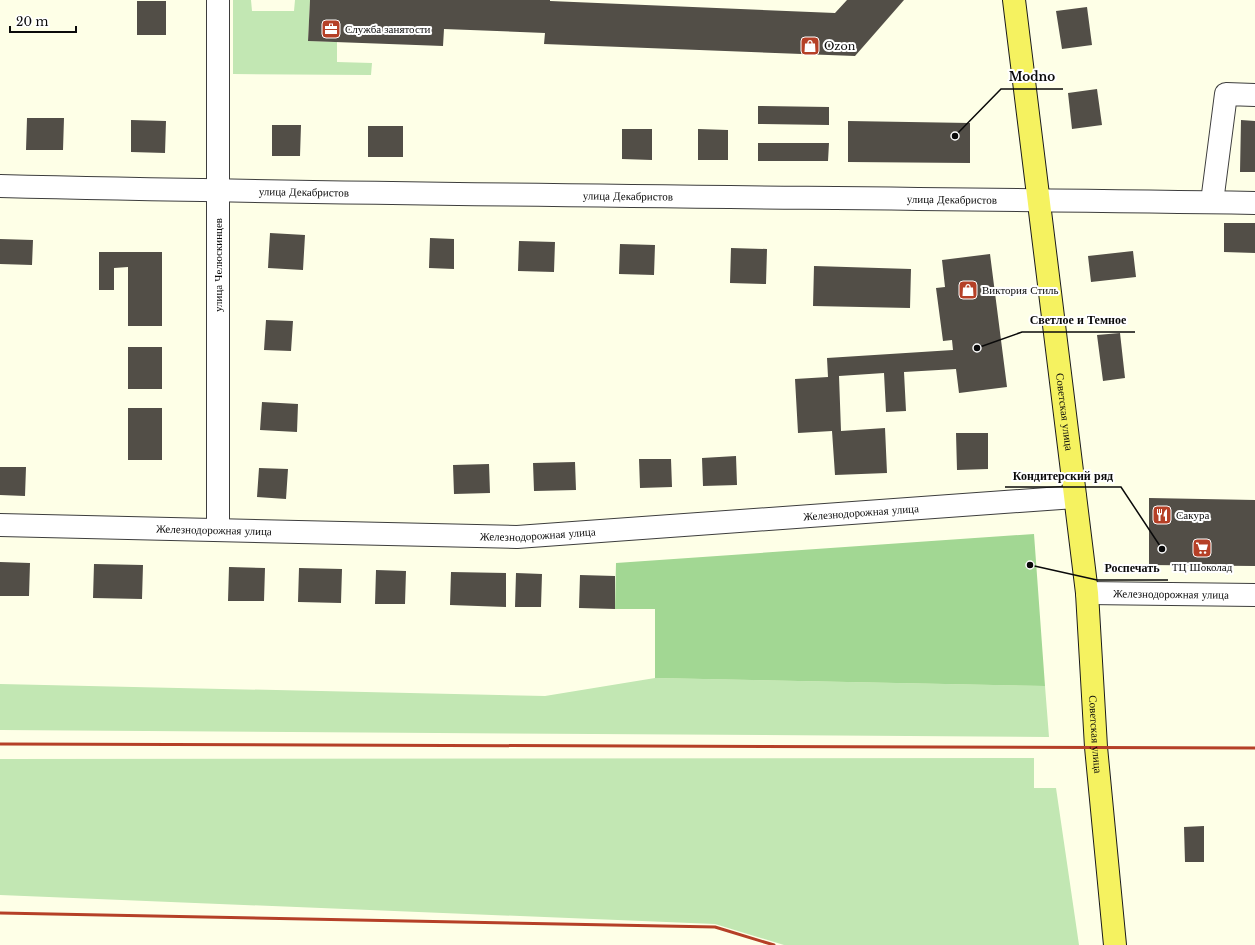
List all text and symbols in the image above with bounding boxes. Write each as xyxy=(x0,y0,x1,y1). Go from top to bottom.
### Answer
scale bar xyxy=(10,8,76,34)
text: 20 m xyxy=(16,14,48,29)
office icon: Служба занятости xyxy=(320,18,342,40)
place label: Служба занятости xyxy=(345,22,431,36)
shop icon: Ozon xyxy=(799,35,821,57)
place label: Ozon xyxy=(824,39,856,53)
callout: Modno xyxy=(1001,65,1063,89)
text: Modno xyxy=(1009,69,1055,84)
street label: улица Декабристов xyxy=(259,184,349,200)
street label: улица Декабристов xyxy=(583,189,673,203)
street label: улица Декабристов xyxy=(907,192,997,207)
street label: улица Челюскинцев xyxy=(211,218,225,312)
shop icon: Виктория Стиль xyxy=(957,279,979,301)
place label: Виктория Стиль xyxy=(982,283,1059,297)
callout: Светлое и Темное xyxy=(1022,308,1135,332)
text: Светлое и Темное xyxy=(1030,312,1127,327)
street label: Советская улица xyxy=(1053,372,1076,452)
callout: Кондитерский ряд xyxy=(1005,463,1121,487)
text: Кондитерский ряд xyxy=(1013,468,1113,483)
street label: Железнодорожная улица xyxy=(803,501,919,523)
restaurant icon: Сакура xyxy=(1151,504,1173,526)
place label: Сакура xyxy=(1176,508,1209,522)
street label: Железнодорожная улица xyxy=(156,522,272,538)
street label: Железнодорожная улица xyxy=(480,524,596,544)
supermarket icon: ТЦ Шоколад xyxy=(1191,537,1213,559)
callout: Роспечать xyxy=(1097,556,1168,580)
text: Роспечать xyxy=(1105,560,1160,575)
place label: ТЦ Шоколад xyxy=(1172,560,1233,574)
street label: Железнодорожная улица xyxy=(1113,586,1229,602)
street label: Советская улица xyxy=(1086,695,1105,774)

